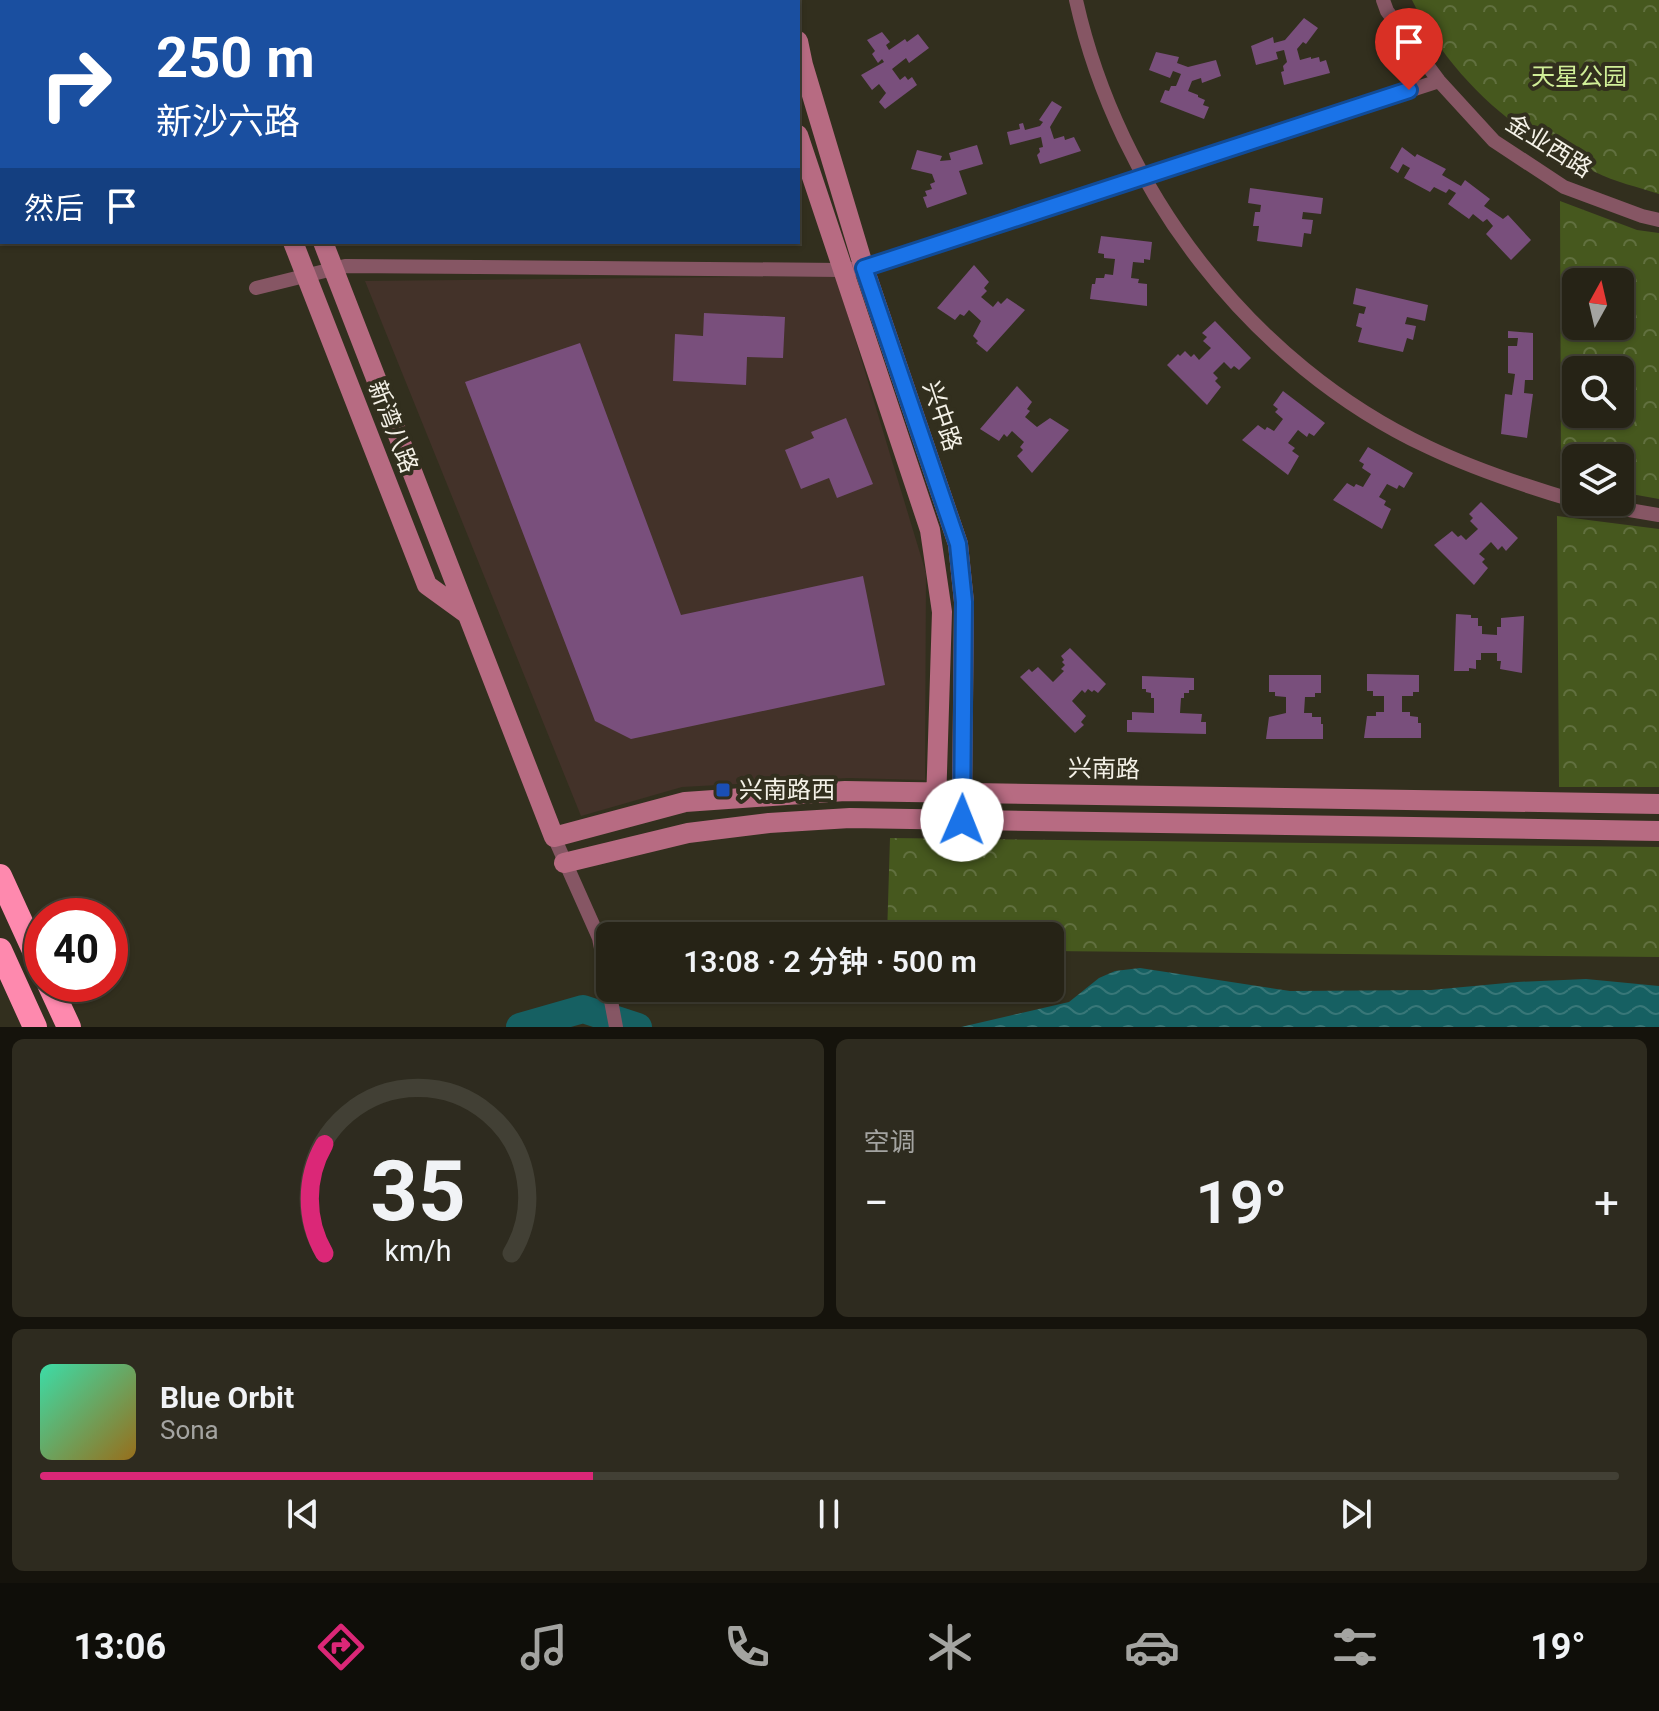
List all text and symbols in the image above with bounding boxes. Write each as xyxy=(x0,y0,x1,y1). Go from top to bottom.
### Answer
pin xyxy=(1375,8,1443,90)
icon: arrive xyxy=(1387,20,1431,64)
text: 250 m xyxy=(156,25,315,91)
icon: right xyxy=(24,32,128,136)
park label: 天星公园 xyxy=(1531,63,1627,91)
text: 新沙六路 xyxy=(156,101,300,143)
street label: 金业西路 xyxy=(1501,109,1597,183)
icon: arrive xyxy=(100,184,144,228)
text: 然后 xyxy=(24,191,84,226)
north arrow xyxy=(1562,268,1634,340)
map controls xyxy=(1562,268,1634,516)
button: search xyxy=(1562,356,1634,428)
street label: 新湾八路 xyxy=(363,377,423,477)
street label: 兴中路 xyxy=(917,377,967,455)
button: layers xyxy=(1562,444,1634,516)
street label: 兴南路 xyxy=(1068,754,1140,784)
place label: 兴南路西 xyxy=(739,776,835,804)
position arrow xyxy=(920,778,1004,862)
marker: 兴南路西 xyxy=(714,781,732,799)
speed limit sign: 40 xyxy=(24,898,128,1002)
text: 13:08 · 2 分钟 · 500 m xyxy=(683,944,977,979)
text: 空调 xyxy=(864,1127,916,1157)
text: 35 xyxy=(370,1143,465,1240)
text: 19° xyxy=(1195,1167,1287,1238)
text: − xyxy=(864,1177,889,1229)
text: + xyxy=(1594,1177,1619,1229)
text: km/h xyxy=(384,1234,451,1268)
text: Blue Orbit xyxy=(160,1380,294,1415)
text: Sona xyxy=(160,1415,219,1445)
icon: previous xyxy=(281,1492,325,1536)
icon: pause xyxy=(807,1492,851,1536)
icon: next xyxy=(1334,1492,1378,1536)
icon: directions xyxy=(313,1619,369,1675)
icon: music xyxy=(516,1619,572,1675)
icon: phone xyxy=(719,1619,775,1675)
icon: climate xyxy=(922,1619,978,1675)
icon: car xyxy=(1124,1619,1180,1675)
icon: filters xyxy=(1327,1619,1383,1675)
text: 13:06 xyxy=(73,1626,166,1668)
text: 19° xyxy=(1530,1626,1586,1668)

